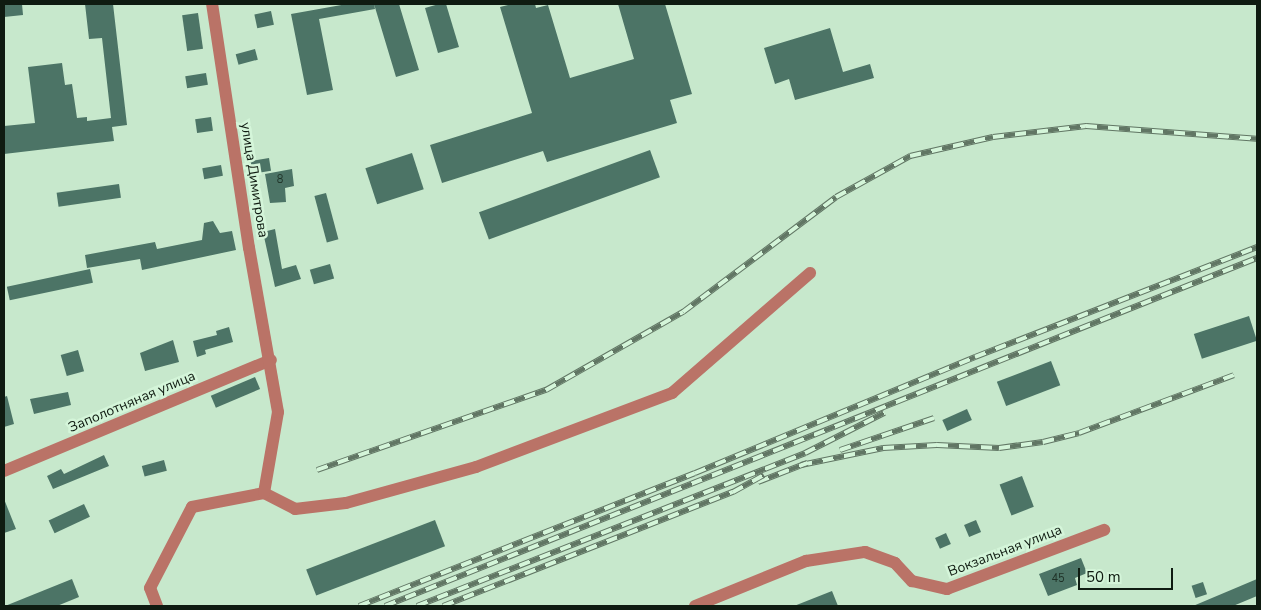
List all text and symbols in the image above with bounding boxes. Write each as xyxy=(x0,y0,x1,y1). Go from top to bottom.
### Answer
street label: улица Димитрова xyxy=(237,121,271,239)
house number: 8 xyxy=(277,173,283,187)
street label: Заполотняная улица xyxy=(66,368,198,436)
street label: Вокзальная улица xyxy=(946,522,1064,580)
scale bar xyxy=(1081,558,1176,590)
text: 50 m xyxy=(1086,567,1121,587)
house number: 45 xyxy=(1051,572,1065,586)

